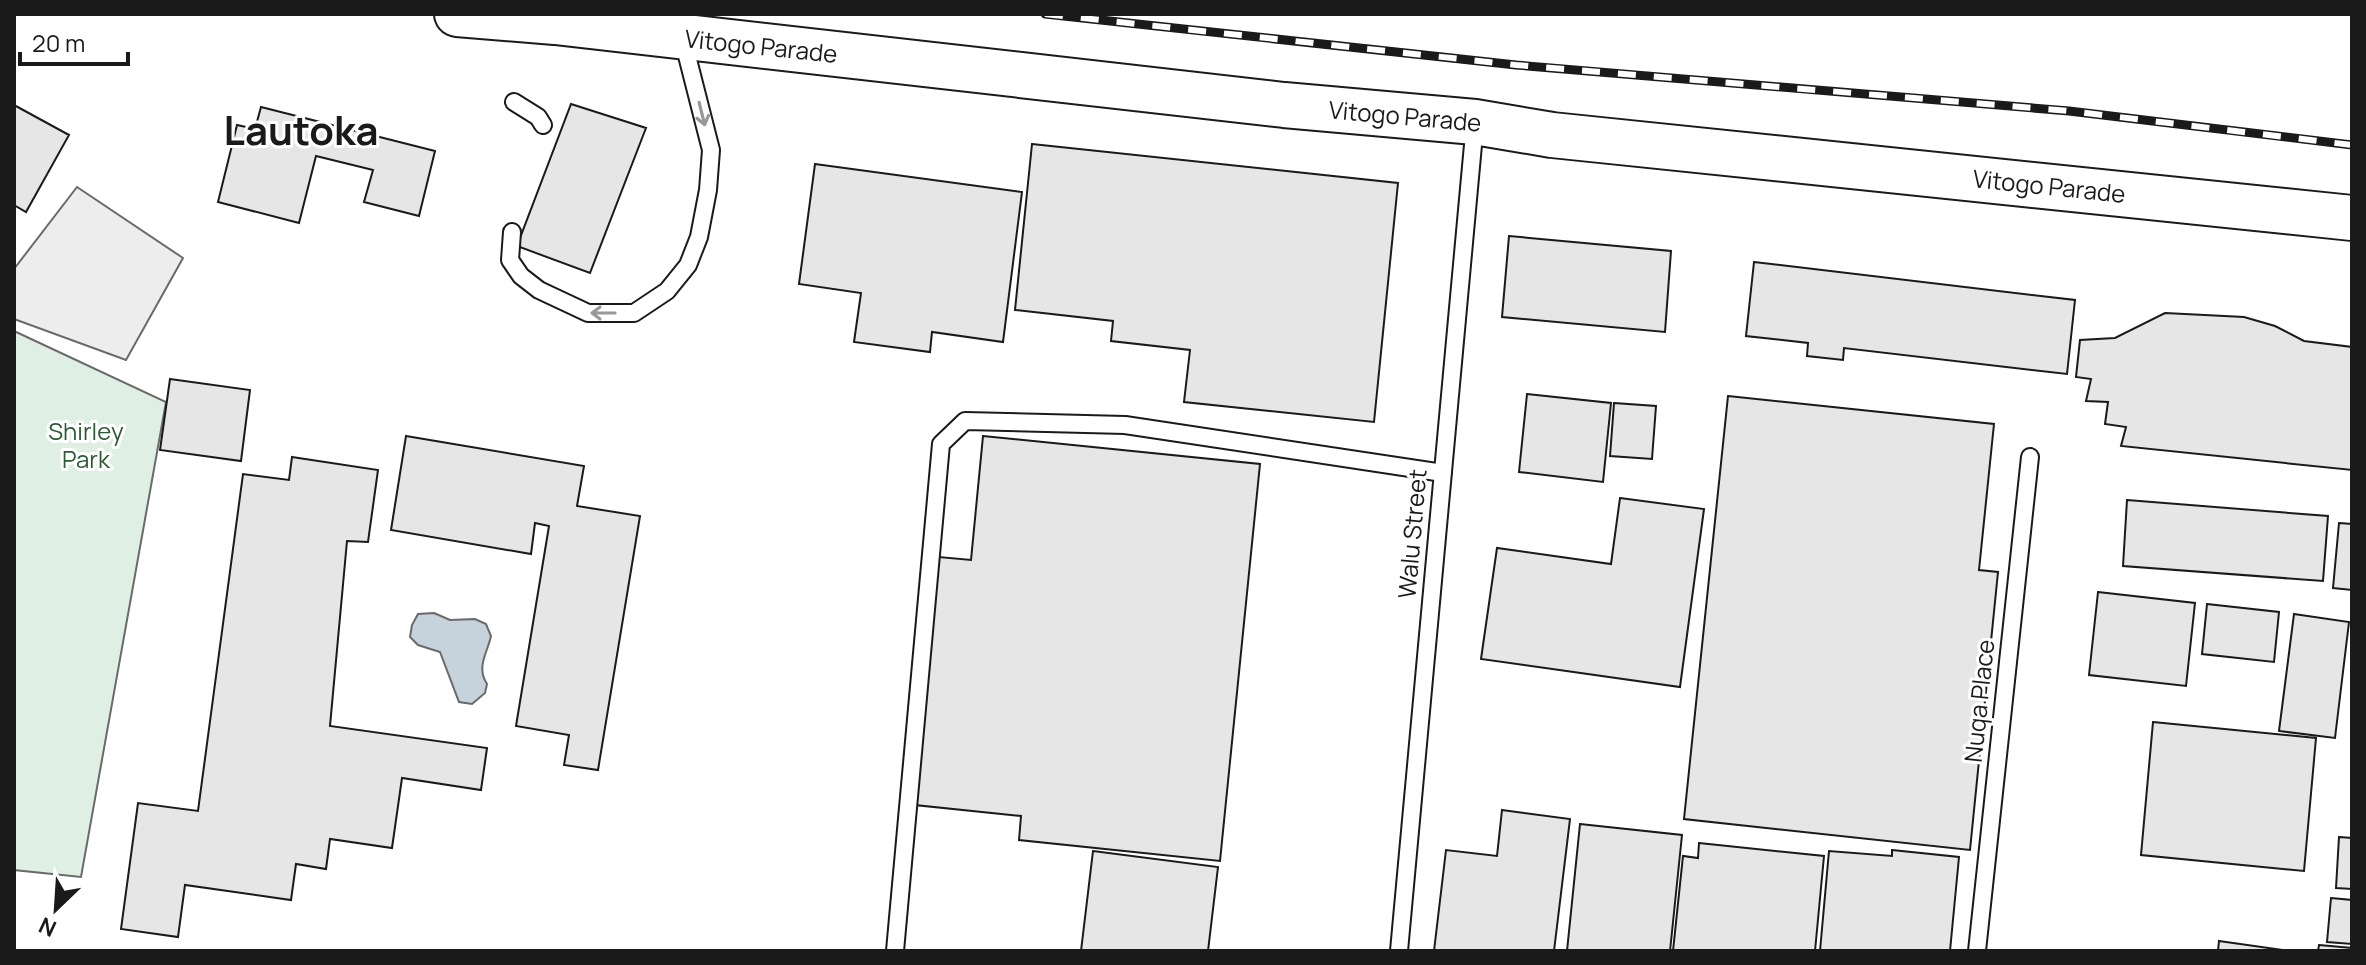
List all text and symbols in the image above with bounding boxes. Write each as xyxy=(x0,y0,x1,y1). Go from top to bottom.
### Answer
scale bar xyxy=(20,16,128,66)
street label: Vitogo Parade xyxy=(683,21,839,70)
text: 20 m xyxy=(32,26,85,59)
street label: Vitogo Parade xyxy=(1327,92,1483,139)
one-way arrow xyxy=(695,100,710,126)
district label: Lautoka xyxy=(224,102,378,157)
street label: Vitogo Parade xyxy=(1971,161,2127,210)
one-way arrow xyxy=(590,305,617,321)
park label: Shirley Park xyxy=(48,414,124,475)
street label: Walu Street xyxy=(1389,468,1434,600)
street label: Nuqa Place xyxy=(1956,638,2001,764)
north arrow xyxy=(16,869,96,949)
text: N xyxy=(34,910,61,944)

